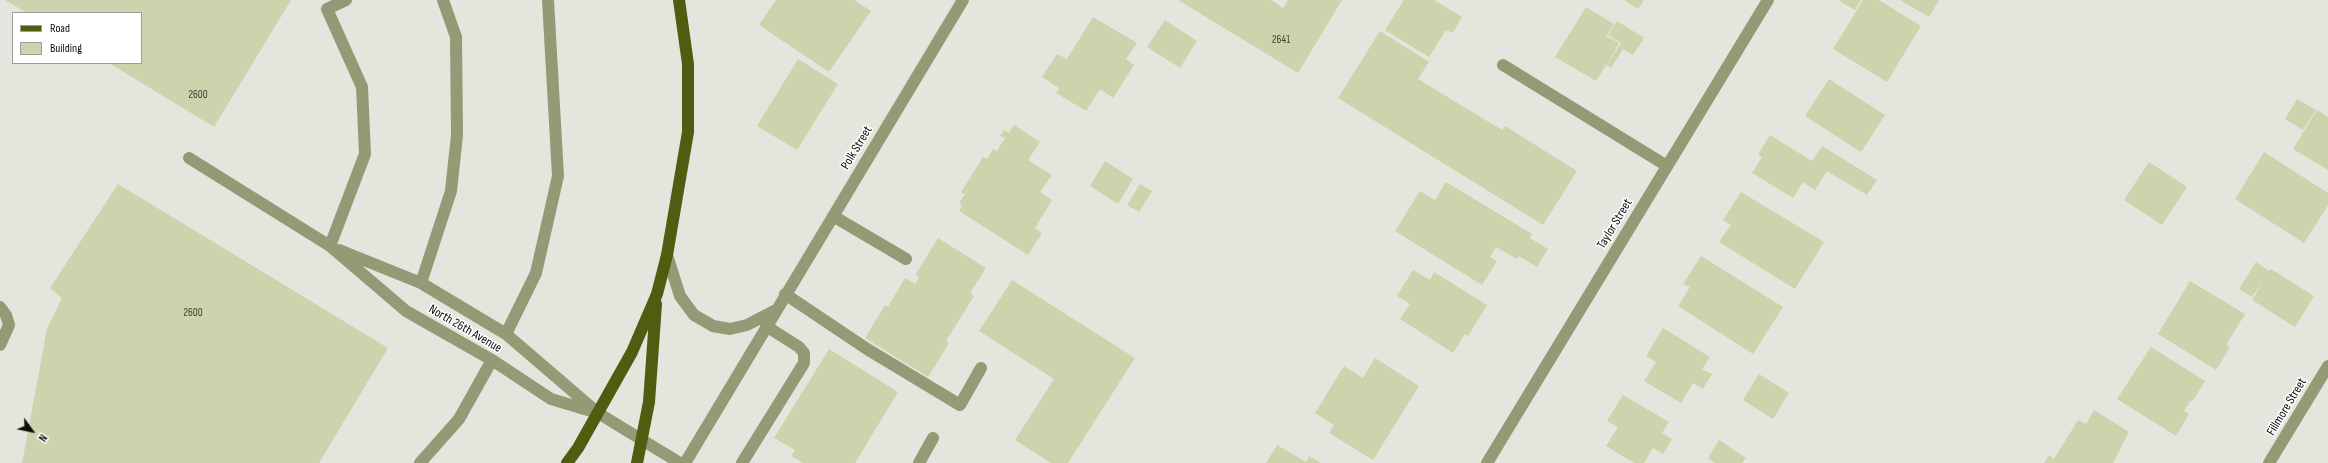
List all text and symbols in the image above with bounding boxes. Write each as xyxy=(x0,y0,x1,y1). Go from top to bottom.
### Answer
legend xyxy=(12,12,142,64)
text: Road xyxy=(50,21,70,36)
house number: 2641 xyxy=(1272,33,1290,47)
text: Building xyxy=(50,41,82,56)
house number: 2600 xyxy=(188,88,208,102)
street label: Polk Street xyxy=(838,124,876,172)
street label: Taylor Street xyxy=(1594,196,1636,252)
street label: North 26th Avenue xyxy=(426,302,504,356)
house number: 2600 xyxy=(183,306,203,320)
street label: Fillmore Street xyxy=(2264,375,2310,439)
north arrow xyxy=(12,411,52,451)
text: N xyxy=(35,432,50,444)

